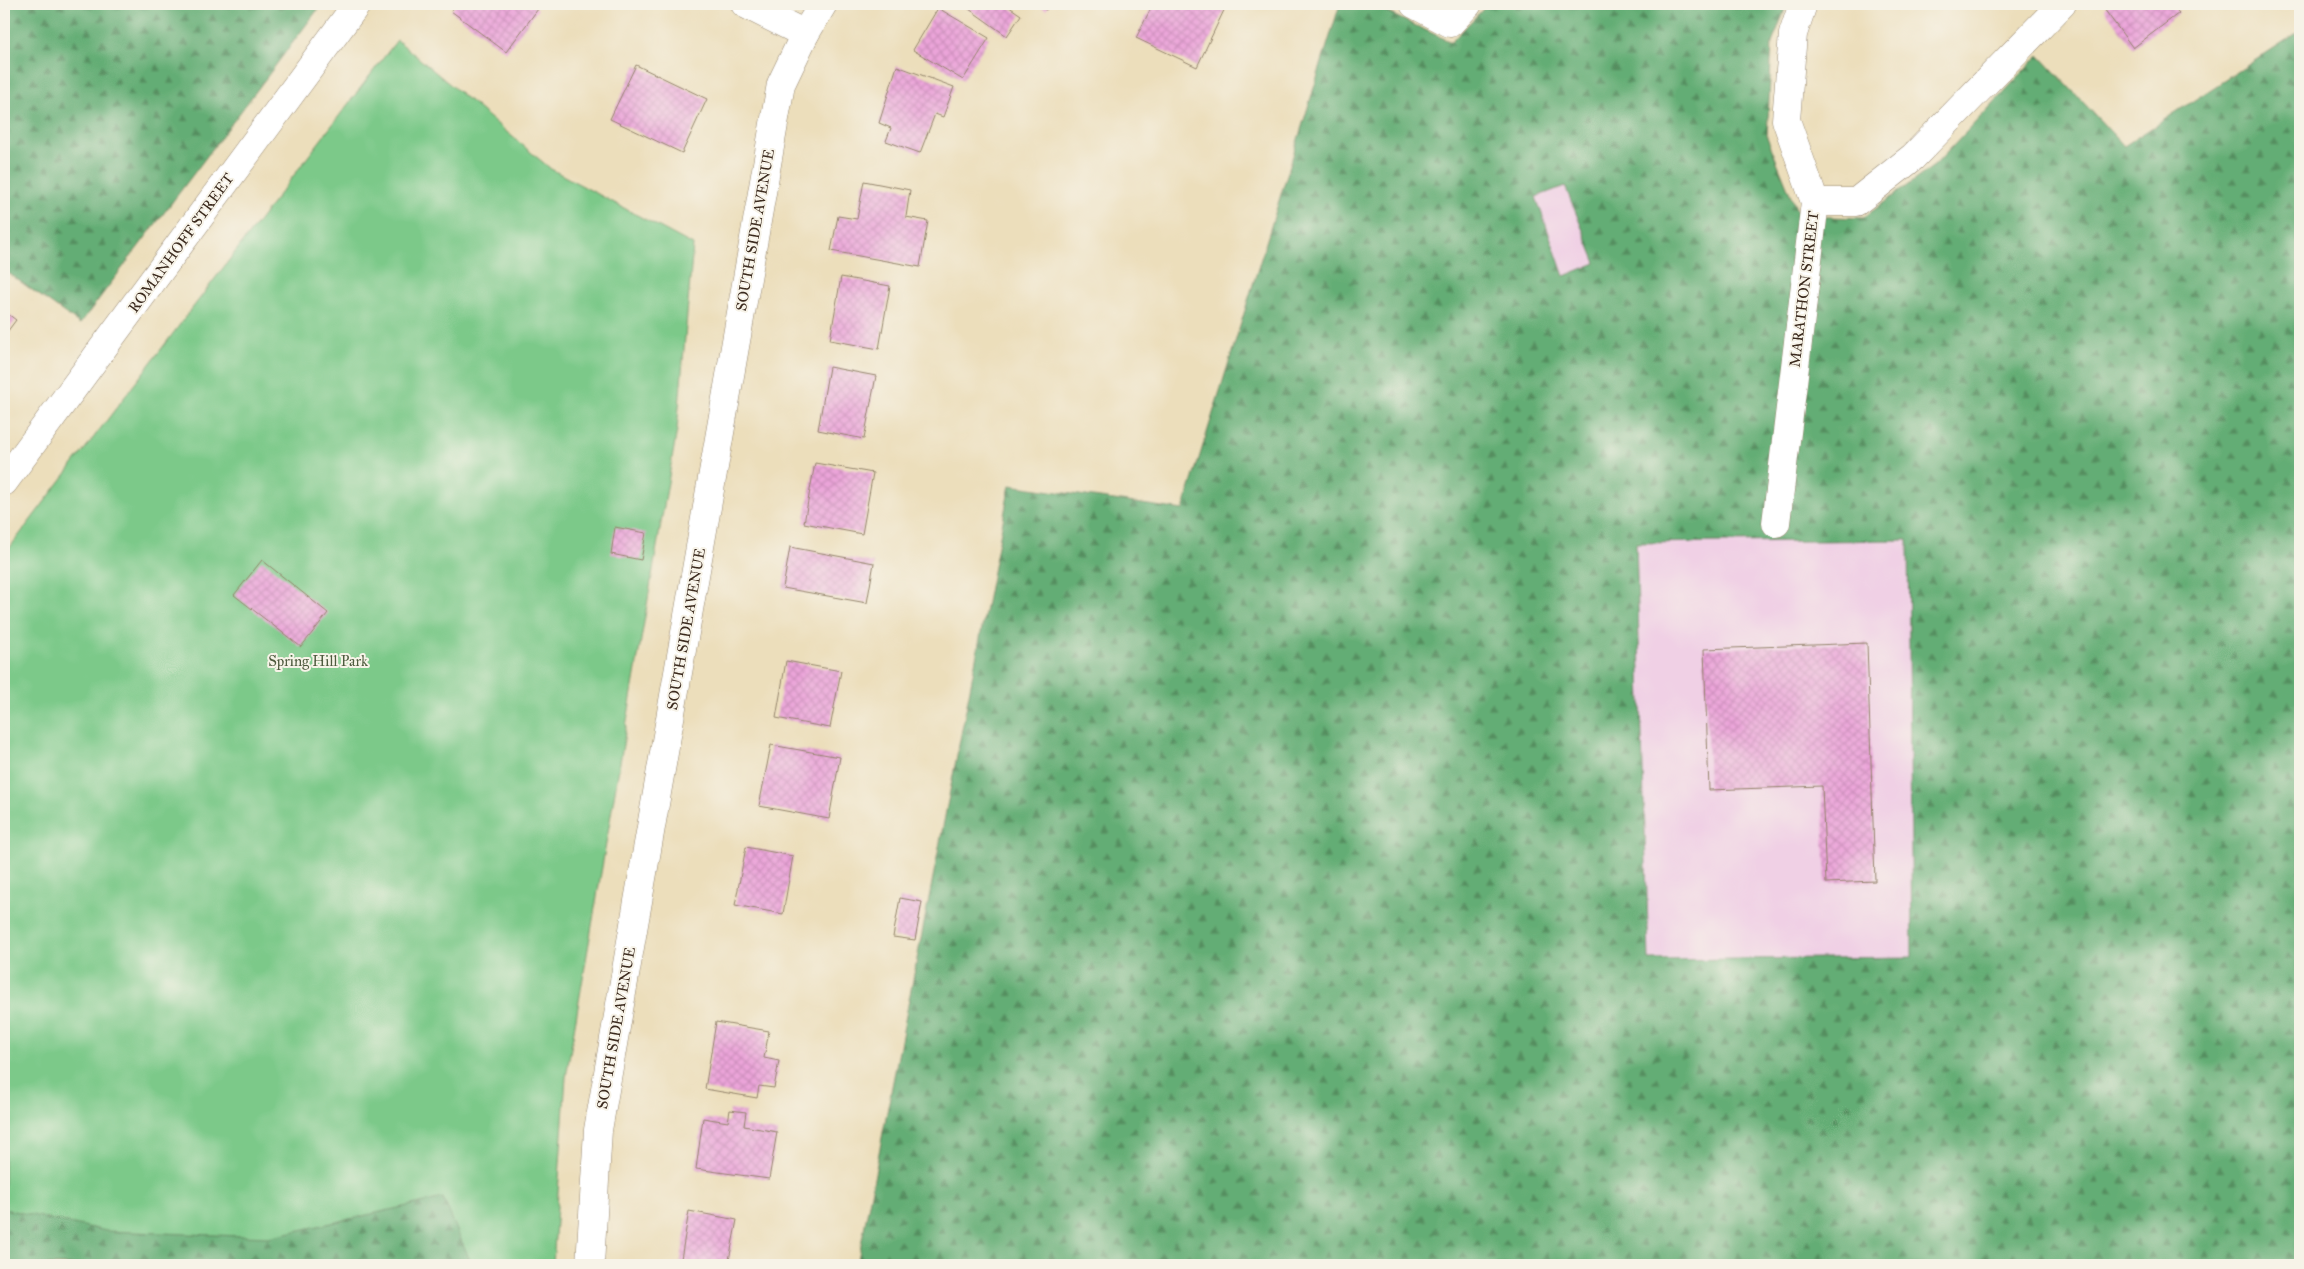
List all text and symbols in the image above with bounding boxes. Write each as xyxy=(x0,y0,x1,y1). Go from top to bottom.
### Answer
street label: SOUTH SIDE AVENUE xyxy=(732,147,778,313)
street label: ROMANHOFF STREET xyxy=(124,170,238,316)
street label: MARATHON STREET xyxy=(1785,210,1823,368)
street label: SOUTH SIDE AVENUE xyxy=(663,546,709,712)
park label: Spring Hill Park xyxy=(268,652,368,670)
street label: SOUTH SIDE AVENUE xyxy=(593,945,639,1111)

